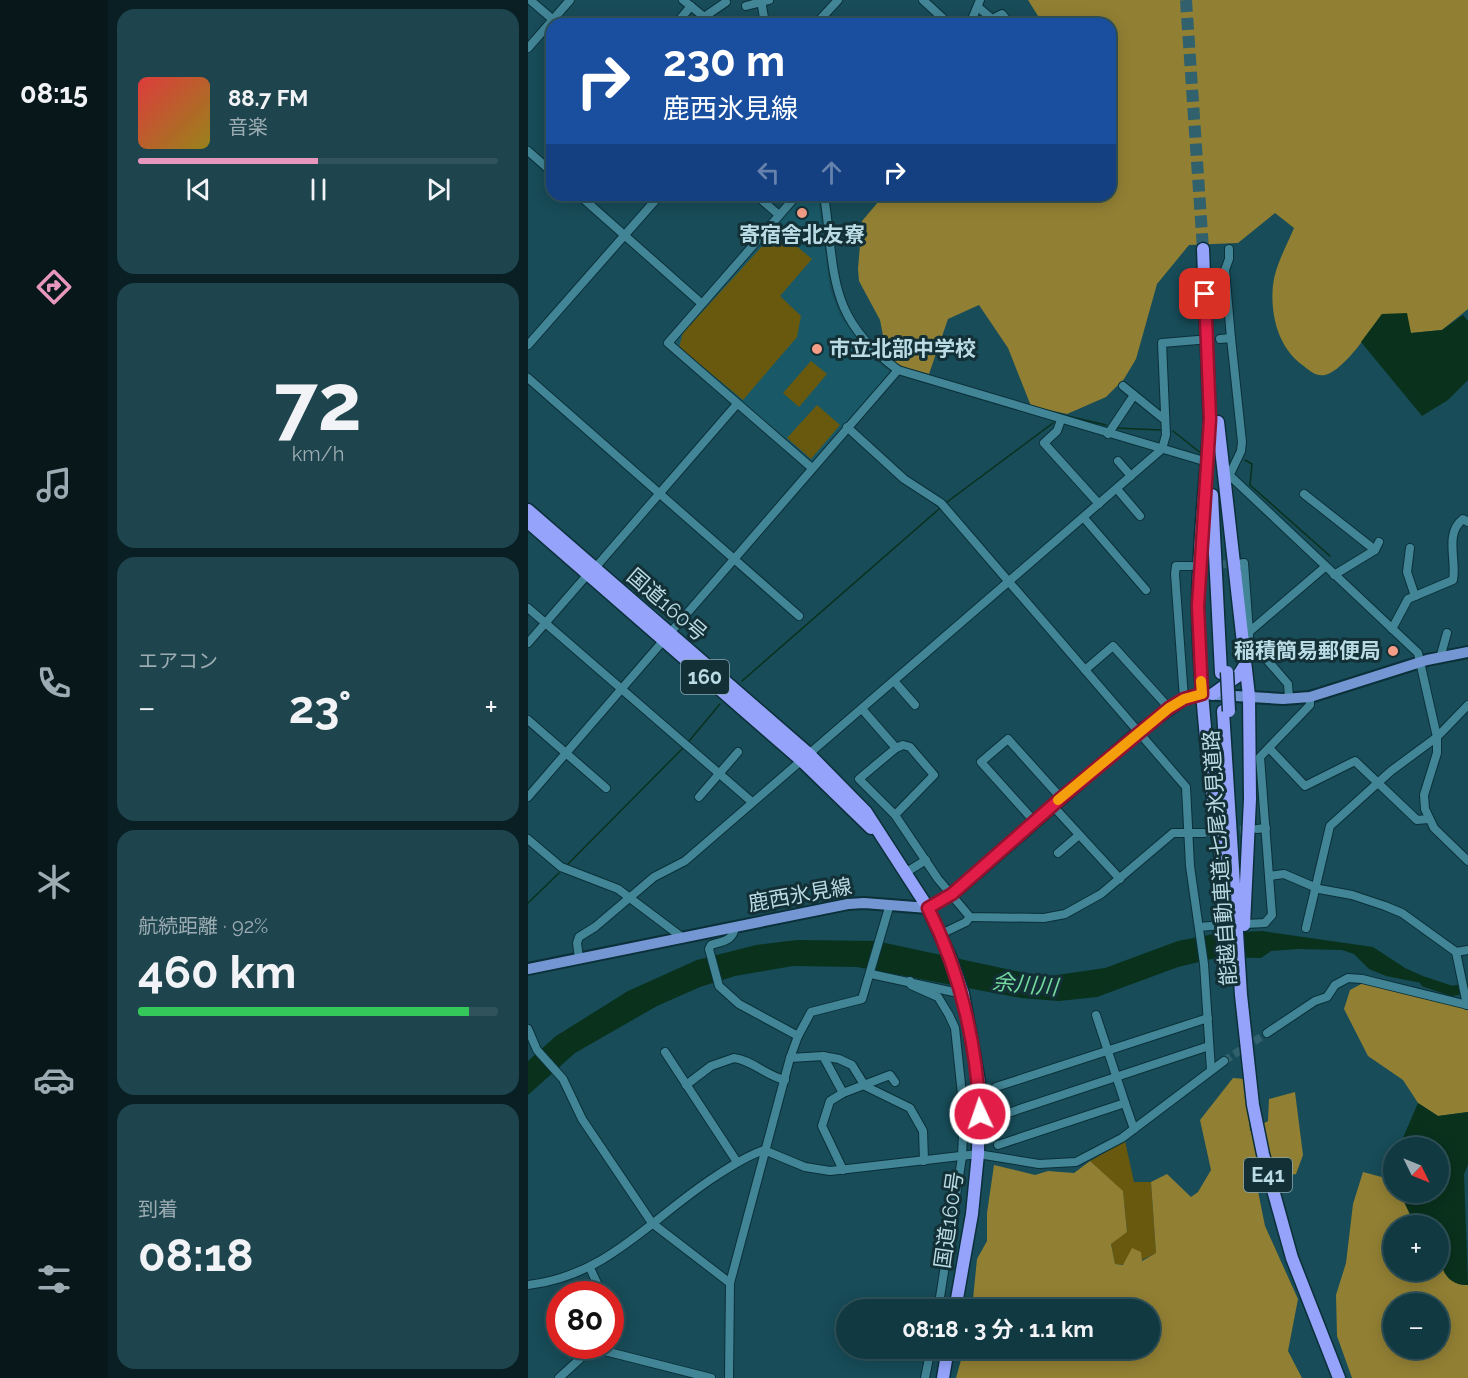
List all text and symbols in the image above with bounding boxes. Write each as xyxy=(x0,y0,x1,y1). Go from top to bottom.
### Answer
text: 230 m xyxy=(663,37,785,86)
icon: right xyxy=(564,42,642,120)
text: 08:15 xyxy=(20,78,88,109)
text: 88.7 FM xyxy=(228,85,308,111)
text: 鹿西氷見線 xyxy=(663,93,798,124)
text: 音楽 xyxy=(228,115,268,139)
icon: left xyxy=(752,156,785,189)
icon: ahead xyxy=(815,156,848,189)
icon: right xyxy=(878,156,911,189)
icon: previous xyxy=(182,173,215,206)
icon: pause xyxy=(302,173,335,206)
icon: next xyxy=(422,173,455,206)
marker: 寄宿舎北友寮 xyxy=(795,206,809,220)
place label: 寄宿舎北友寮 xyxy=(739,222,865,247)
icon: directions xyxy=(33,266,75,308)
pin xyxy=(1179,268,1230,319)
icon: arrive xyxy=(1188,277,1221,310)
place label: 市立北部中学校 xyxy=(829,336,976,361)
marker: 市立北部中学校 xyxy=(810,342,824,356)
text: 72 xyxy=(274,357,362,448)
text: km/h xyxy=(292,442,344,466)
icon: music xyxy=(33,464,75,506)
street label: 国道160号 xyxy=(622,563,712,646)
place label: 稲積簡易郵便局 xyxy=(1234,638,1381,663)
marker: 稲積簡易郵便局 xyxy=(1386,644,1400,658)
text: エアコン xyxy=(138,649,218,673)
road number: 160 xyxy=(681,660,729,694)
icon: phone xyxy=(33,662,75,704)
text: 23° xyxy=(289,681,351,734)
text: − xyxy=(138,688,156,727)
text: + xyxy=(484,688,498,727)
street label: 能越自動車道;七尾氷見道路 xyxy=(1198,729,1241,987)
icon: climate xyxy=(33,861,75,903)
street label: 鹿西氷見線 xyxy=(746,873,854,916)
text: 航続距離 · 92% xyxy=(138,914,268,938)
text: 460 km xyxy=(138,946,296,999)
water label: 余川川 xyxy=(991,968,1061,1000)
icon: car xyxy=(33,1059,75,1101)
position arrow xyxy=(948,1082,1012,1146)
north arrow xyxy=(1383,1137,1449,1203)
map controls xyxy=(1383,1137,1449,1359)
road number: E41 xyxy=(1244,1158,1292,1192)
street label: 国道160号 xyxy=(929,1170,968,1270)
text: 到着 xyxy=(138,1197,178,1221)
button: + xyxy=(1383,1215,1449,1281)
text: 08:18 xyxy=(138,1229,253,1282)
icon: filters xyxy=(33,1258,75,1300)
speed limit sign: 80 xyxy=(546,1281,624,1359)
button: − xyxy=(1383,1293,1449,1359)
text: 08:18 · 3 分 · 1.1 km xyxy=(902,1316,1094,1342)

